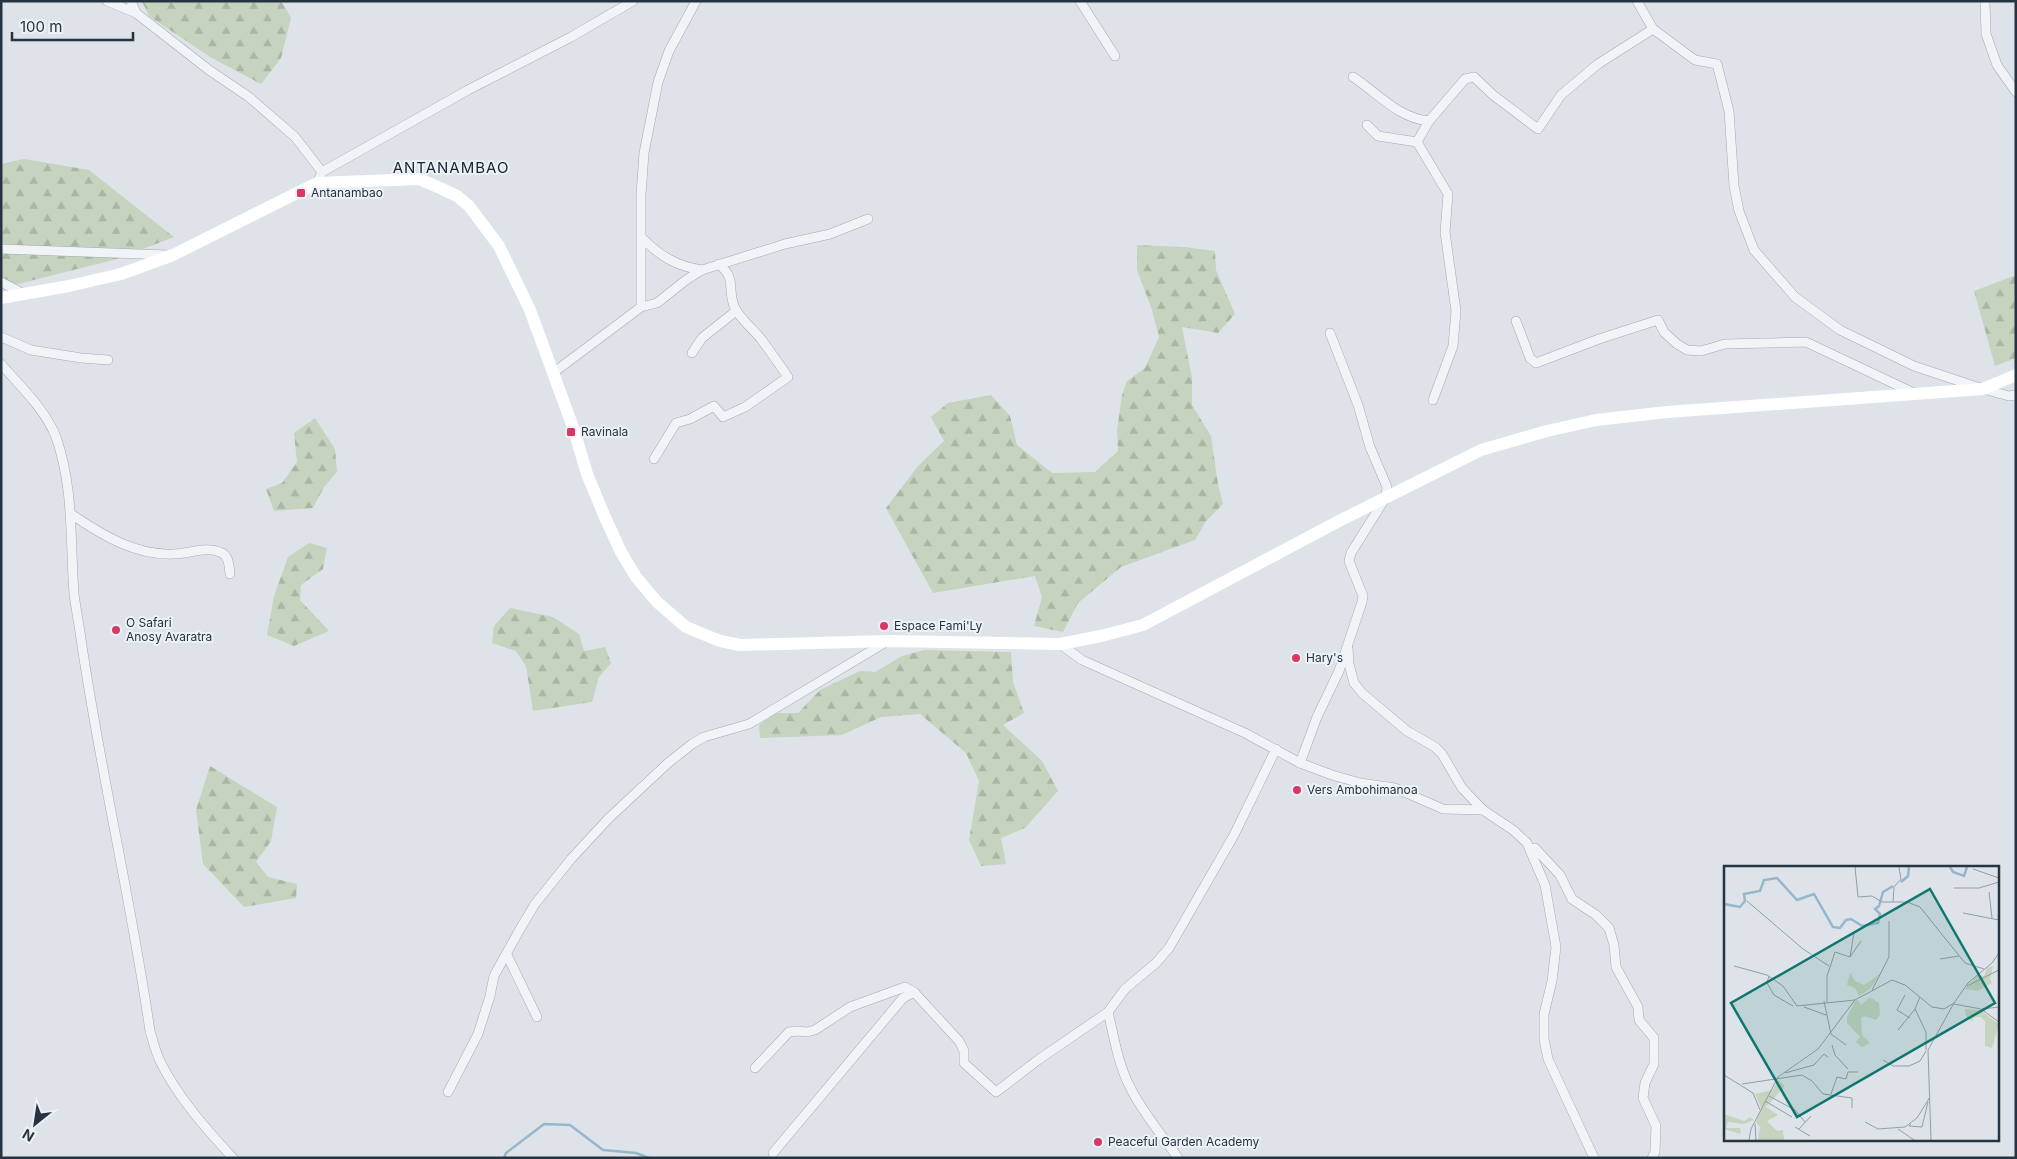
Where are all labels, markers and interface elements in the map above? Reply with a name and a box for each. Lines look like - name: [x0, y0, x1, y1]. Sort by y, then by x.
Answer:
- scale bar: [12, 10, 134, 42]
- text: 100 m: [20, 17, 62, 36]
- district label: ANTANAMBAO: [393, 158, 509, 177]
- place label: Antanambao: [311, 185, 383, 200]
- marker: Antanambao: [295, 187, 307, 199]
- place label: Ravinala: [581, 424, 628, 439]
- marker: Ravinala: [565, 426, 577, 438]
- place label: O Safari Anosy Avaratra: [126, 615, 212, 644]
- place label: Espace Fami'Ly: [894, 618, 982, 633]
- marker: Espace Fami'Ly: [878, 620, 890, 632]
- marker: O Safari Anosy Avaratra: [110, 624, 122, 636]
- place label: Hary's: [1306, 650, 1343, 665]
- marker: Hary's: [1290, 652, 1302, 664]
- place label: Vers Ambohimanoa: [1307, 782, 1418, 797]
- marker: Vers Ambohimanoa: [1291, 784, 1303, 796]
- inset map: [1724, 866, 2000, 1142]
- north arrow: [10, 1099, 60, 1149]
- text: N: [19, 1126, 37, 1146]
- place label: Peaceful Garden Academy: [1108, 1134, 1260, 1149]
- marker: Peaceful Garden Academy: [1092, 1136, 1104, 1148]

